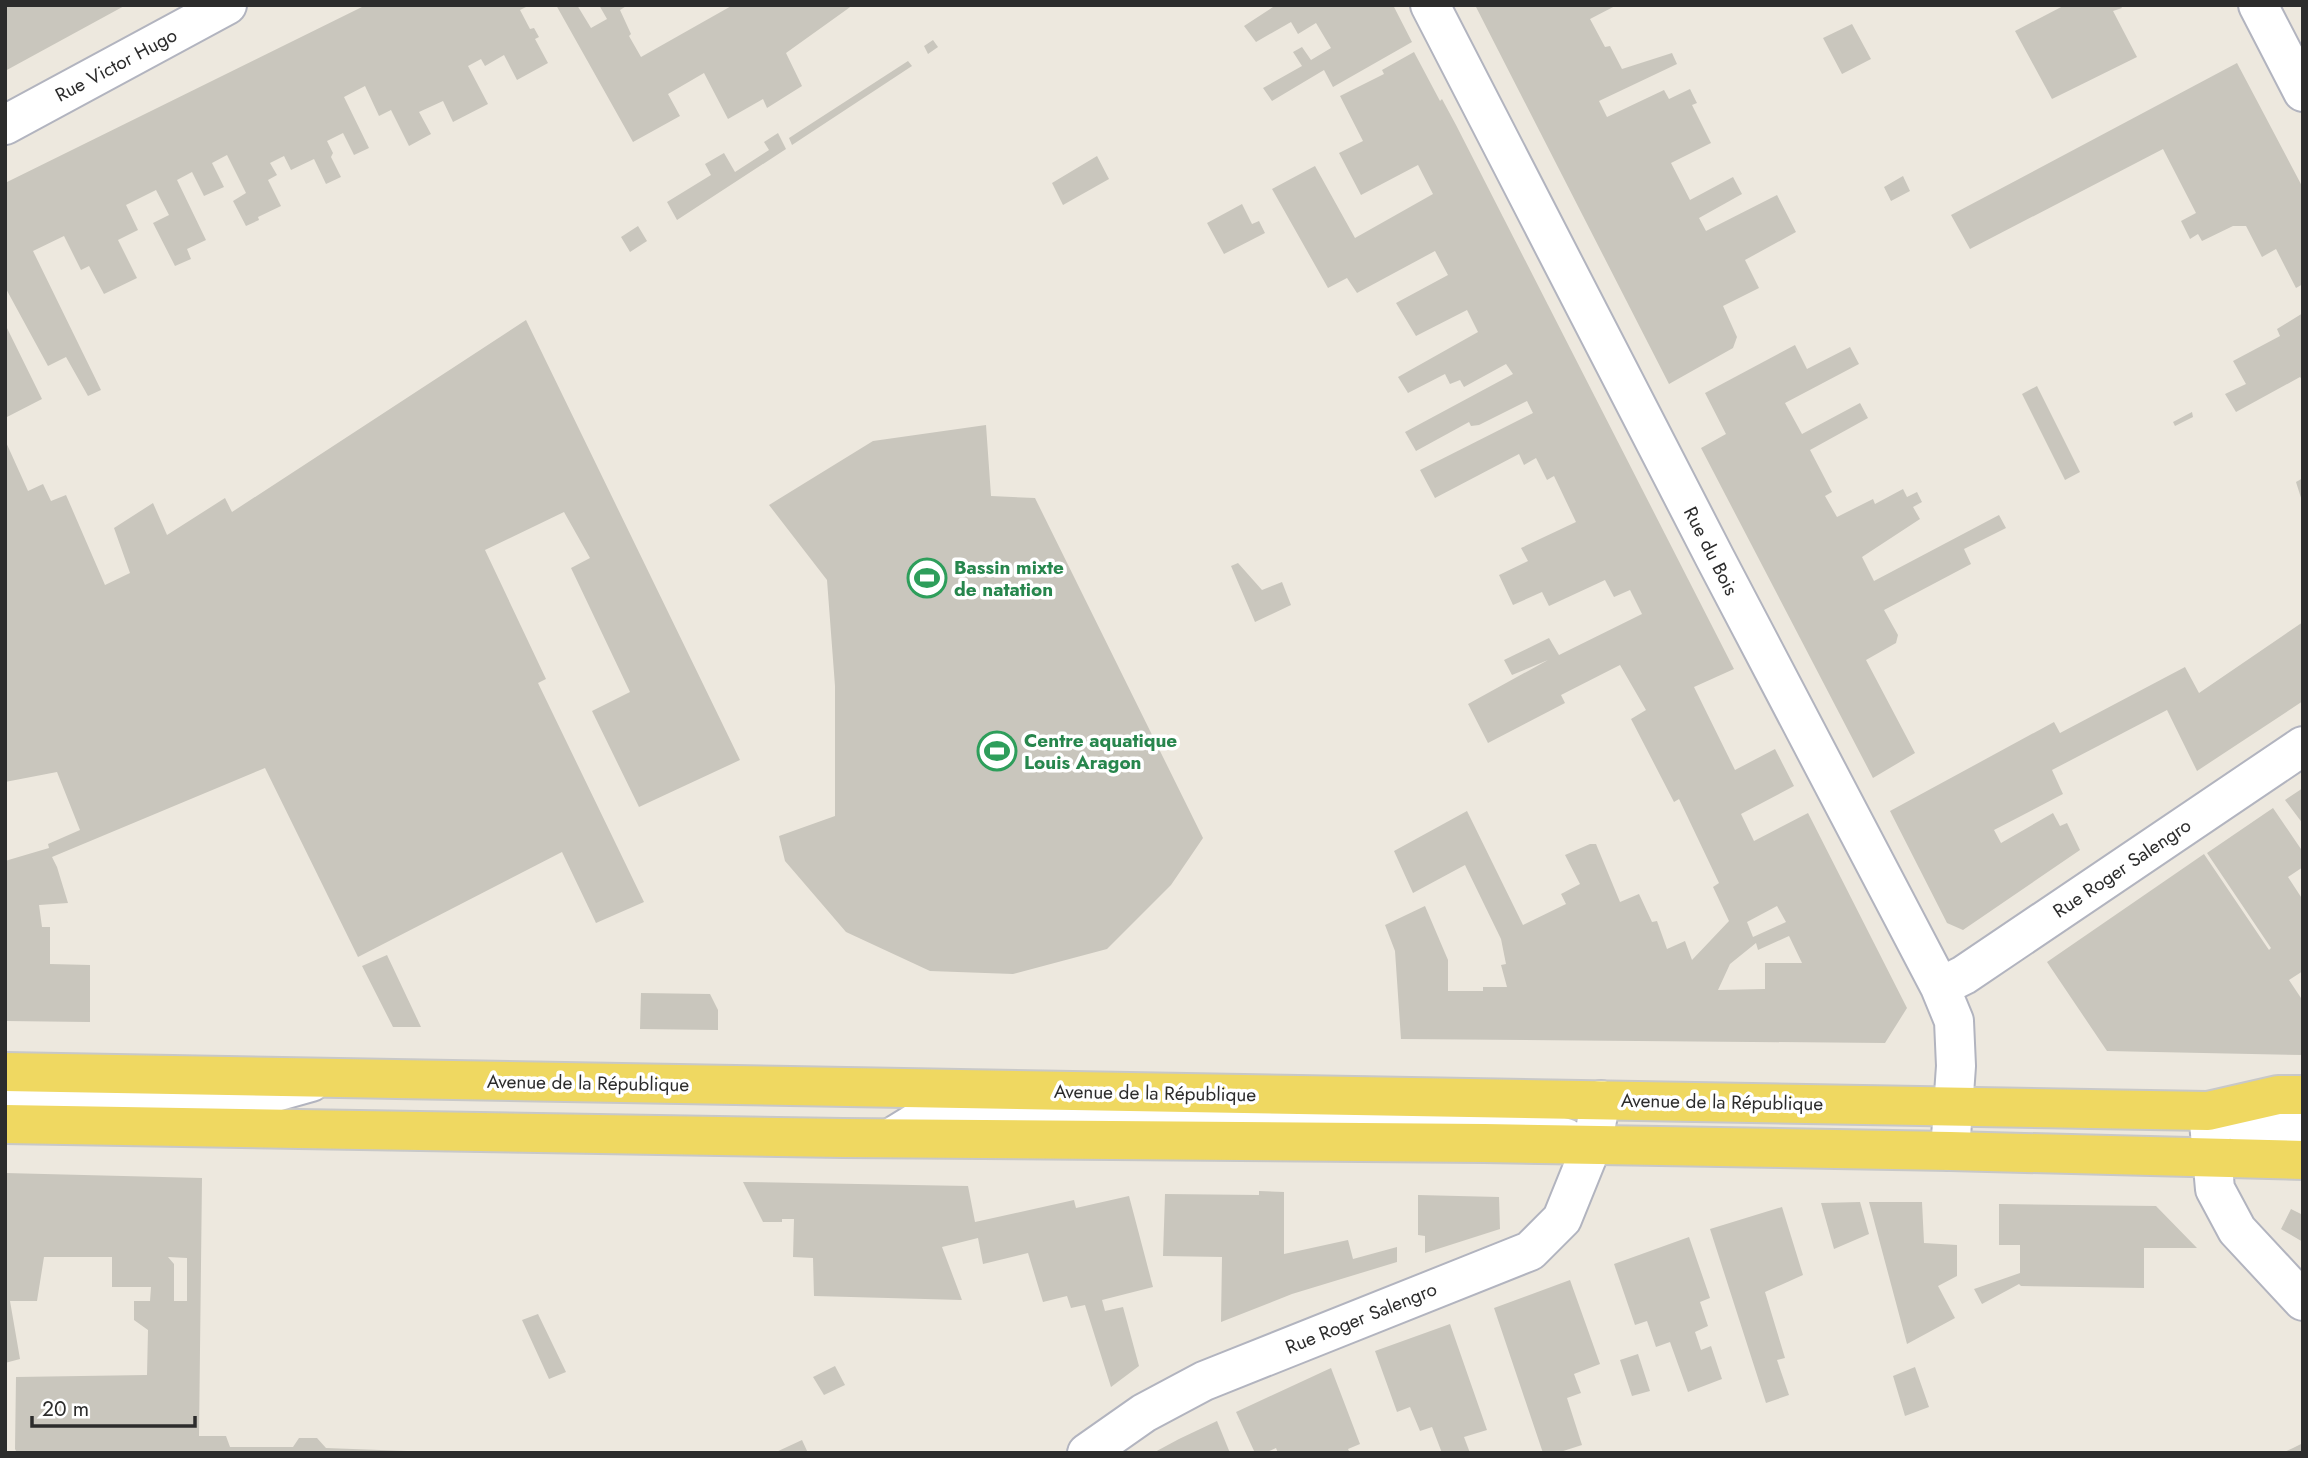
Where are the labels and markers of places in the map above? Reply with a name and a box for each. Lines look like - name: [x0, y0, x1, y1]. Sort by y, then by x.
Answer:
- place label: Bassin mixte de natation: [954, 554, 1064, 603]
- sports icon: Bassin mixte de natation: [906, 557, 948, 599]
- place label: Centre aquatique Louis Aragon: [1024, 727, 1177, 776]
- sports icon: Centre aquatique Louis Aragon: [976, 730, 1018, 772]

